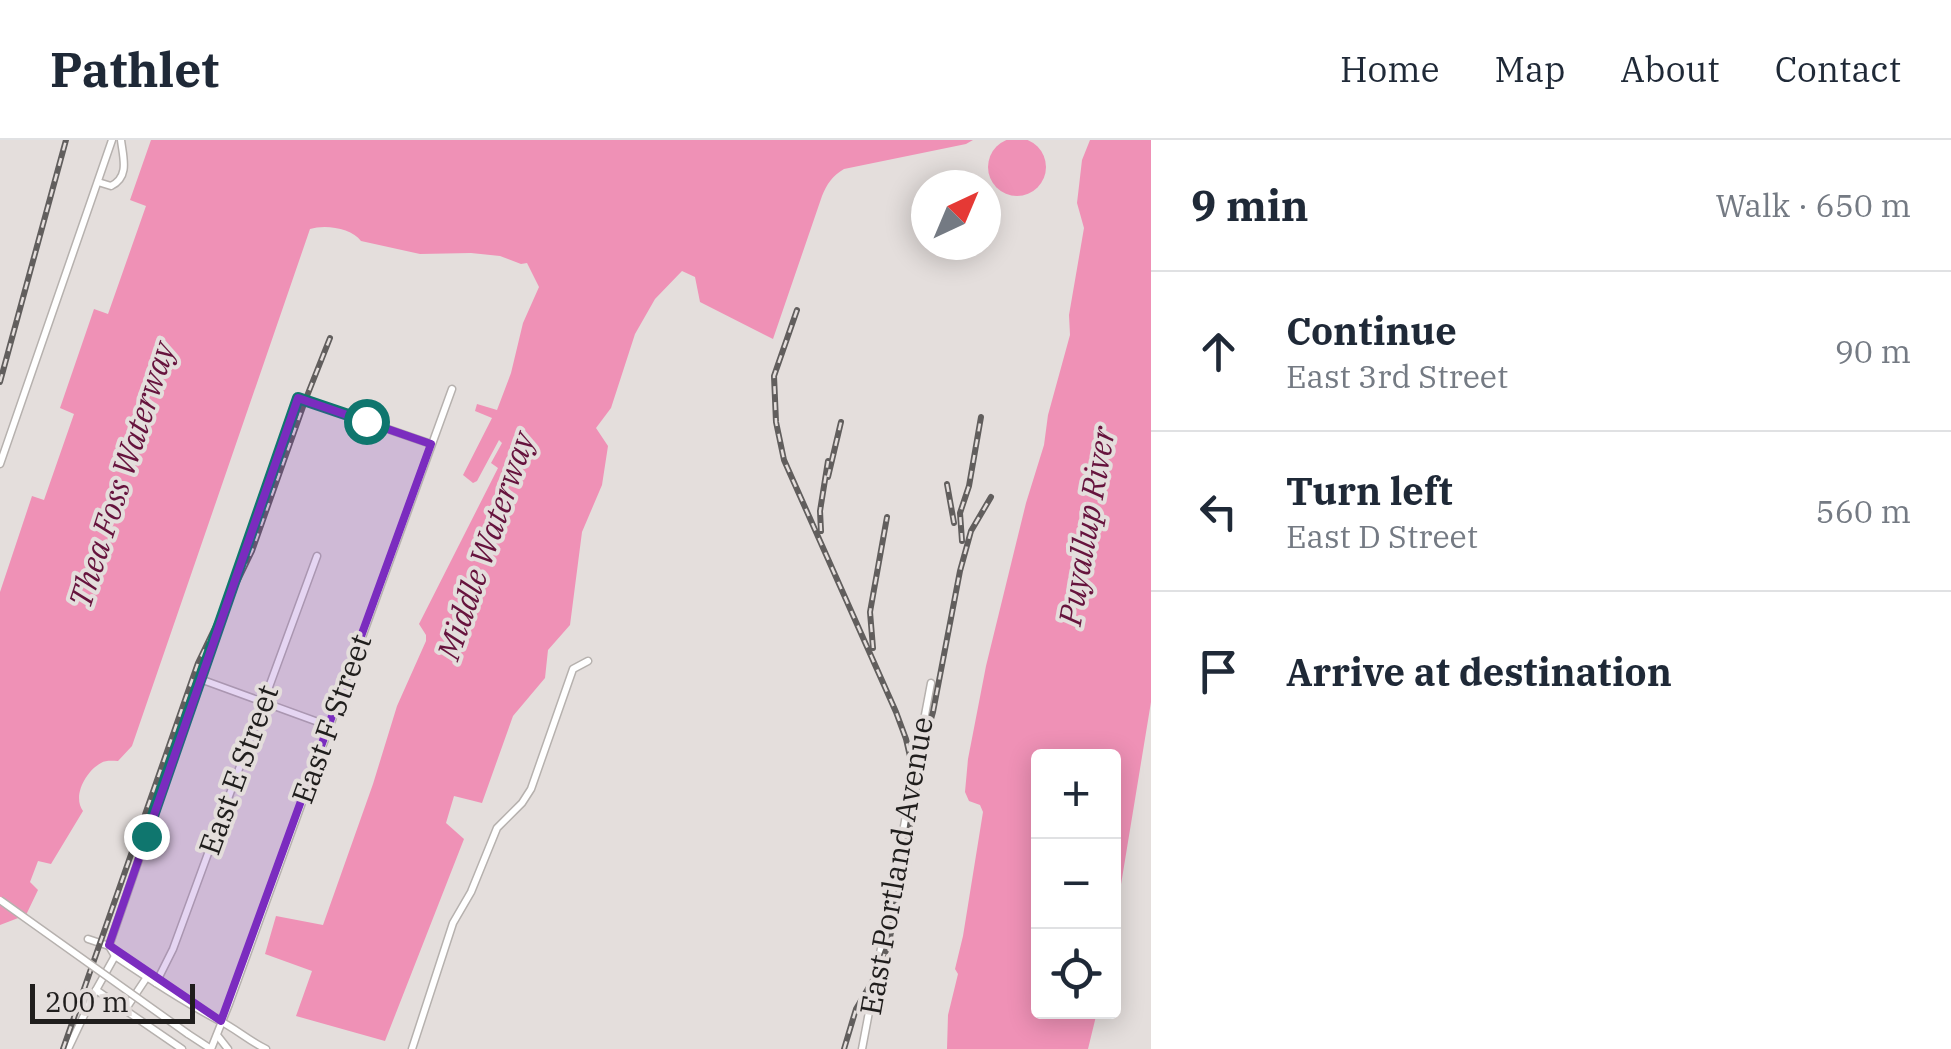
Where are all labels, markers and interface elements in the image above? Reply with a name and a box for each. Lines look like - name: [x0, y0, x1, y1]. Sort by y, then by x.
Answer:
- text: Pathlet: [50, 38, 219, 100]
- text: Home: [1340, 46, 1439, 92]
- text: Map: [1494, 46, 1566, 92]
- text: About: [1621, 46, 1720, 92]
- text: Contact: [1775, 46, 1901, 92]
- north arrow: [911, 170, 1001, 260]
- text: 9 min: [1191, 178, 1309, 233]
- text: Walk · 650 m: [1715, 184, 1911, 226]
- text: Continue: [1286, 306, 1457, 355]
- icon: ahead: [1191, 324, 1246, 379]
- text: 90 m: [1835, 330, 1911, 372]
- water label: Thea Foss Waterway: [58, 334, 185, 613]
- text: East 3rd Street: [1286, 355, 1508, 397]
- route start: [344, 399, 390, 445]
- water label: Puyallup River: [1048, 422, 1124, 629]
- water label: Middle Waterway: [426, 424, 544, 666]
- text: Turn left: [1286, 466, 1453, 515]
- icon: left: [1191, 484, 1246, 539]
- text: 560 m: [1815, 490, 1911, 532]
- text: East D Street: [1286, 515, 1478, 557]
- street label: East F Street: [282, 628, 379, 809]
- icon: arrive: [1191, 644, 1246, 699]
- text: Arrive at destination: [1286, 647, 1672, 696]
- street label: East E Street: [189, 679, 286, 860]
- street label: East Portland Avenue: [850, 714, 941, 1018]
- map controls: [1031, 749, 1121, 1019]
- button: +: [1031, 749, 1121, 839]
- route end: [124, 814, 170, 860]
- button: −: [1031, 839, 1121, 929]
- button: locate: [1031, 929, 1121, 1019]
- scale bar: [30, 979, 195, 1024]
- text: 200 m: [45, 983, 129, 1020]

